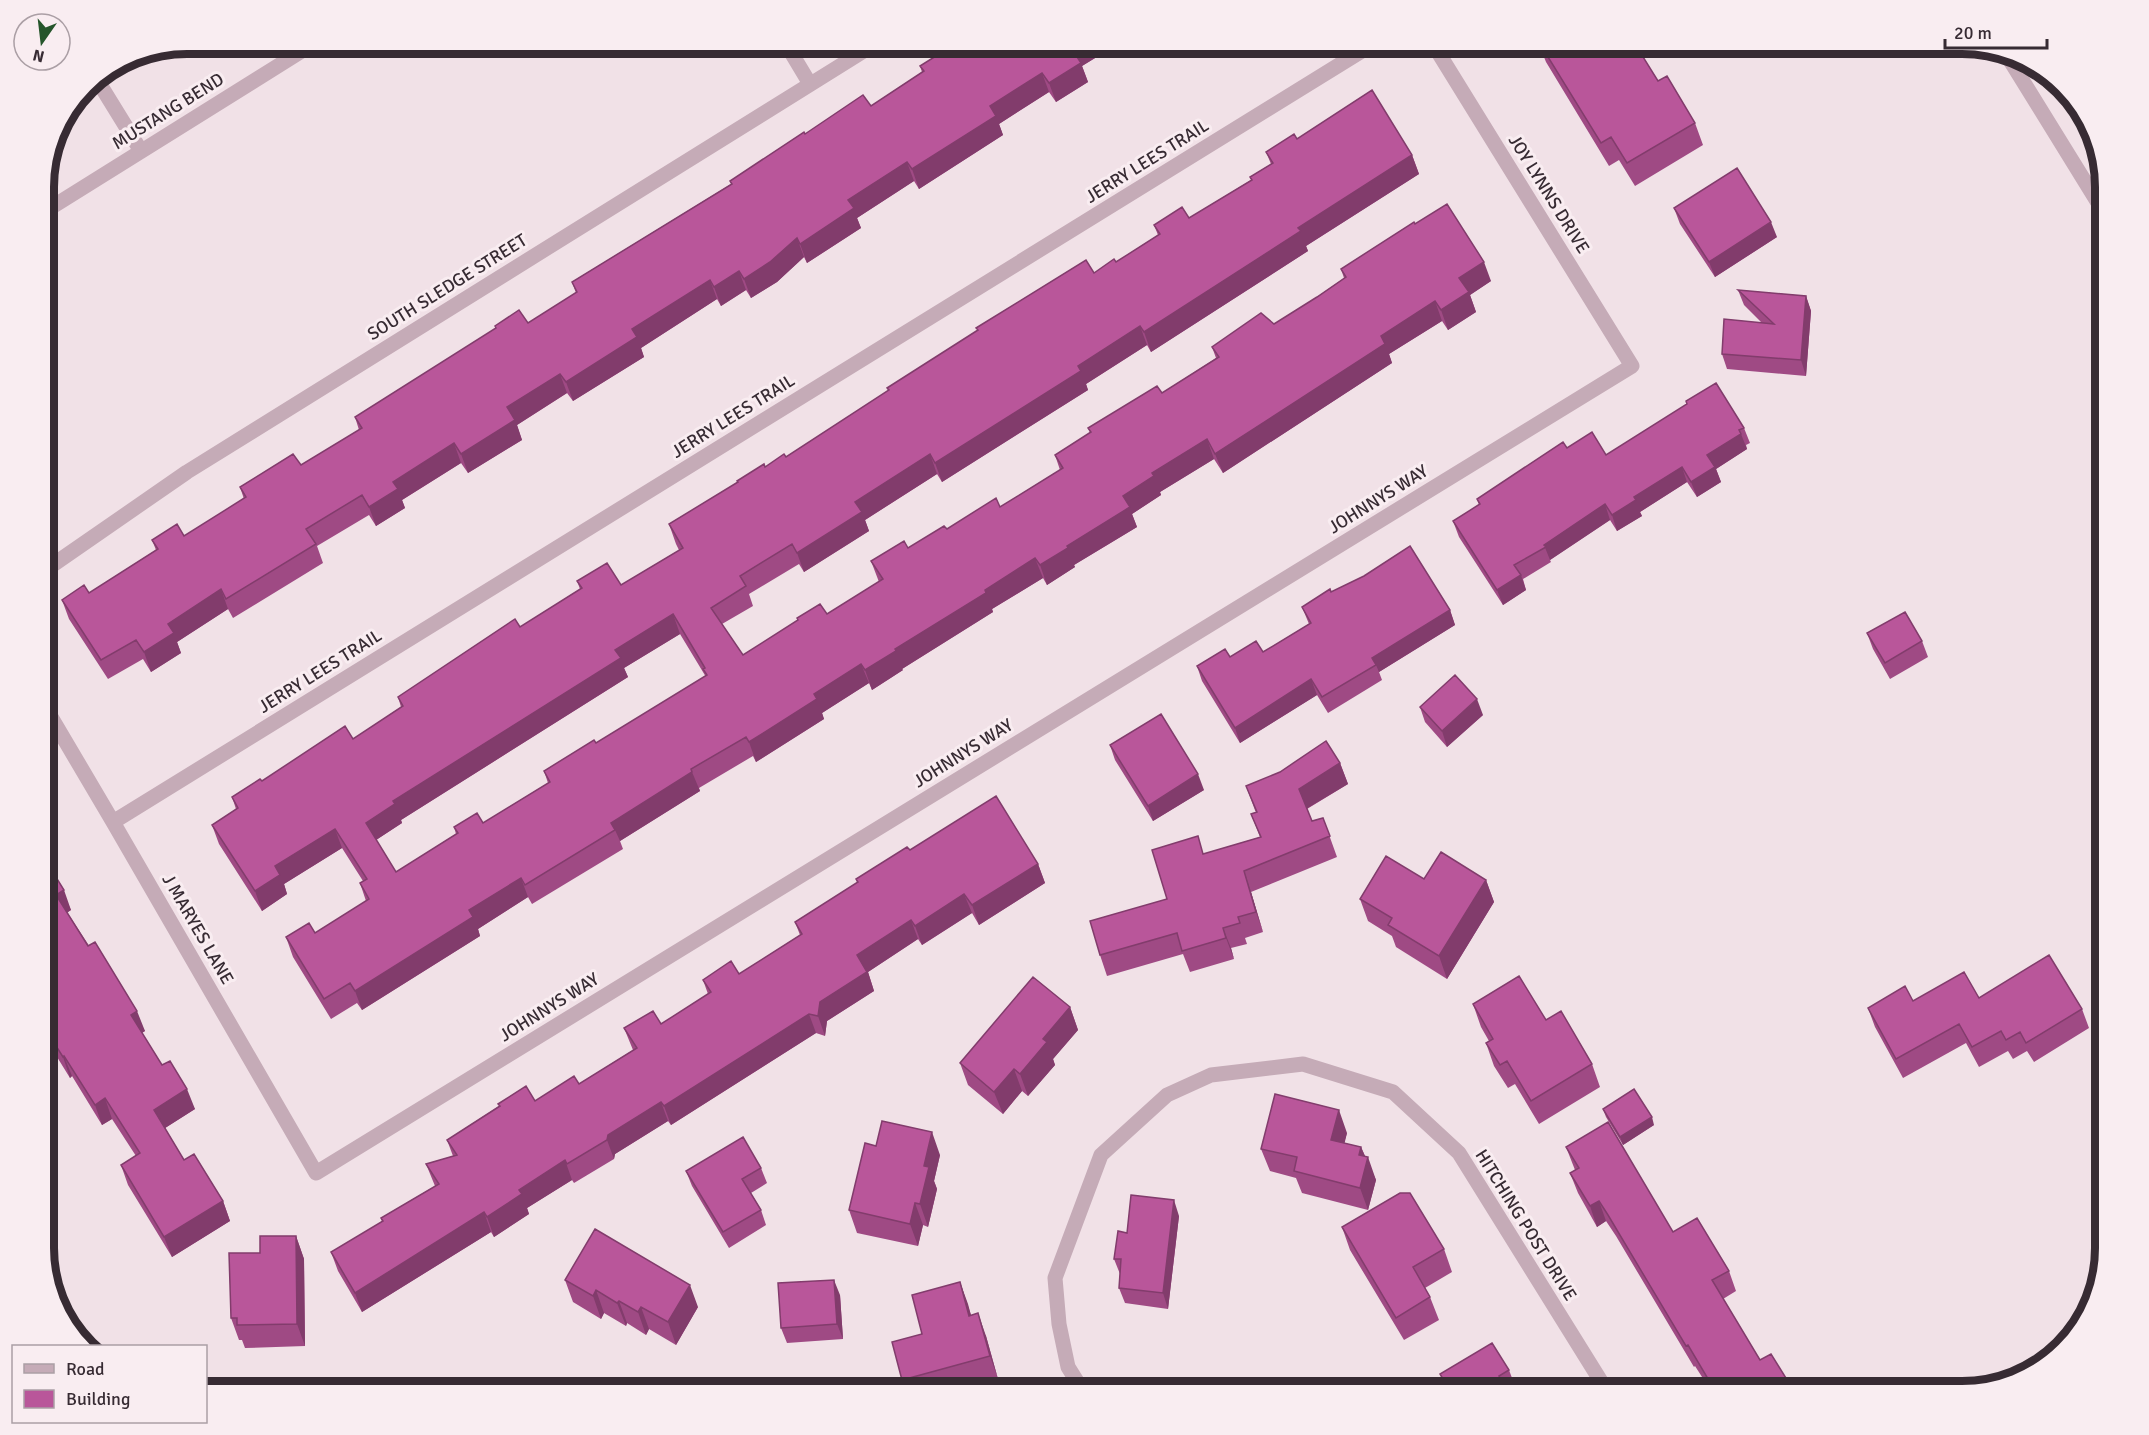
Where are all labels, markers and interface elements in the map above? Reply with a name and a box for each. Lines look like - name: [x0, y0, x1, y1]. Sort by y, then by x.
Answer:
- north arrow: [12, 12, 72, 72]
- scale bar: [1945, 12, 2047, 50]
- text: 20 m: [1954, 22, 1992, 44]
- text: N: [31, 45, 46, 67]
- street label: MUSTANG BEND: [108, 68, 228, 154]
- street label: JERRY LEES TRAIL: [1081, 114, 1213, 208]
- street label: JOY LYNNS DRIVE: [1504, 131, 1594, 257]
- street label: SOUTH SLEDGE STREET: [363, 229, 531, 345]
- street label: JERRY LEES TRAIL: [667, 369, 799, 463]
- street label: JOHNNYS WAY: [1324, 460, 1432, 538]
- street label: JERRY LEES TRAIL: [254, 624, 386, 718]
- street label: JOHNNYS WAY: [909, 714, 1017, 792]
- street label: J MARYES LANE: [158, 870, 238, 988]
- street label: JOHNNYS WAY: [495, 968, 603, 1046]
- street label: HITCHING POST DRIVE: [1470, 1145, 1582, 1305]
- legend: [12, 1345, 207, 1423]
- text: Road: [66, 1358, 105, 1380]
- text: Building: [66, 1388, 130, 1410]

